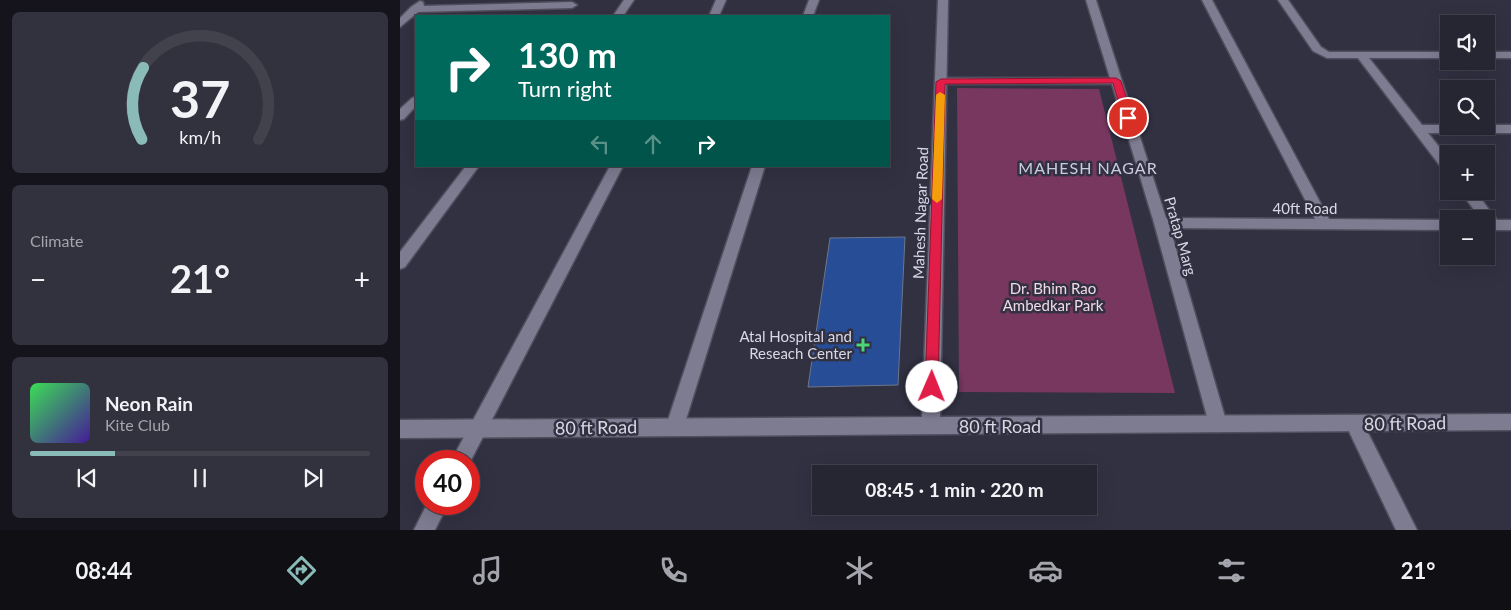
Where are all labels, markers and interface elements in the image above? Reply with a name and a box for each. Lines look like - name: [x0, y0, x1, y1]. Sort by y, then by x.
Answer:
- map controls: [1440, 15, 1495, 265]
- button: sound: [1440, 15, 1495, 70]
- text: 130 m: [518, 33, 617, 75]
- icon: right: [435, 35, 500, 100]
- text: 37: [170, 67, 230, 129]
- text: Turn right: [518, 75, 612, 102]
- button: search: [1440, 80, 1495, 135]
- pin: [1107, 97, 1149, 139]
- icon: arrive: [1114, 104, 1142, 132]
- text: km/h: [179, 126, 221, 148]
- icon: left: [586, 130, 614, 158]
- icon: ahead: [639, 130, 667, 158]
- icon: right: [692, 130, 720, 158]
- button: +: [1440, 145, 1495, 200]
- street label: Mahesh Nagar Road: [909, 147, 931, 279]
- district label: MAHESH NAGAR: [1018, 158, 1158, 177]
- street label: Pratap Marg: [1161, 195, 1201, 278]
- street label: 40ft Road: [1273, 199, 1337, 217]
- button: −: [1440, 210, 1495, 265]
- text: Climate: [30, 231, 83, 250]
- text: 21°: [170, 255, 230, 301]
- text: −: [30, 262, 46, 296]
- text: +: [354, 262, 370, 296]
- park label: Dr. Bhim Rao Ambedkar Park: [1003, 279, 1104, 314]
- place label: Atal Hospital and Reseach Center: [739, 327, 853, 362]
- marker: Atal Hospital and Reseach Center: [856, 338, 870, 352]
- position arrow: [905, 360, 957, 412]
- text: Neon Rain: [105, 392, 193, 415]
- street label: 80 ft Road: [1364, 411, 1446, 435]
- text: Kite Club: [105, 415, 170, 434]
- street label: 80 ft Road: [555, 415, 637, 439]
- street label: 80 ft Road: [959, 415, 1041, 437]
- speed limit sign: 40: [415, 450, 480, 515]
- icon: previous: [73, 464, 101, 492]
- icon: pause: [186, 464, 214, 492]
- icon: next: [299, 464, 327, 492]
- text: 08:45 · 1 min · 220 m: [865, 478, 1044, 501]
- icon: directions: [284, 553, 319, 588]
- icon: music: [470, 553, 505, 588]
- icon: phone: [656, 553, 691, 588]
- icon: climate: [842, 553, 877, 588]
- icon: car: [1028, 553, 1063, 588]
- icon: filters: [1214, 553, 1249, 588]
- text: 08:44: [76, 557, 132, 584]
- text: 21°: [1401, 557, 1435, 584]

